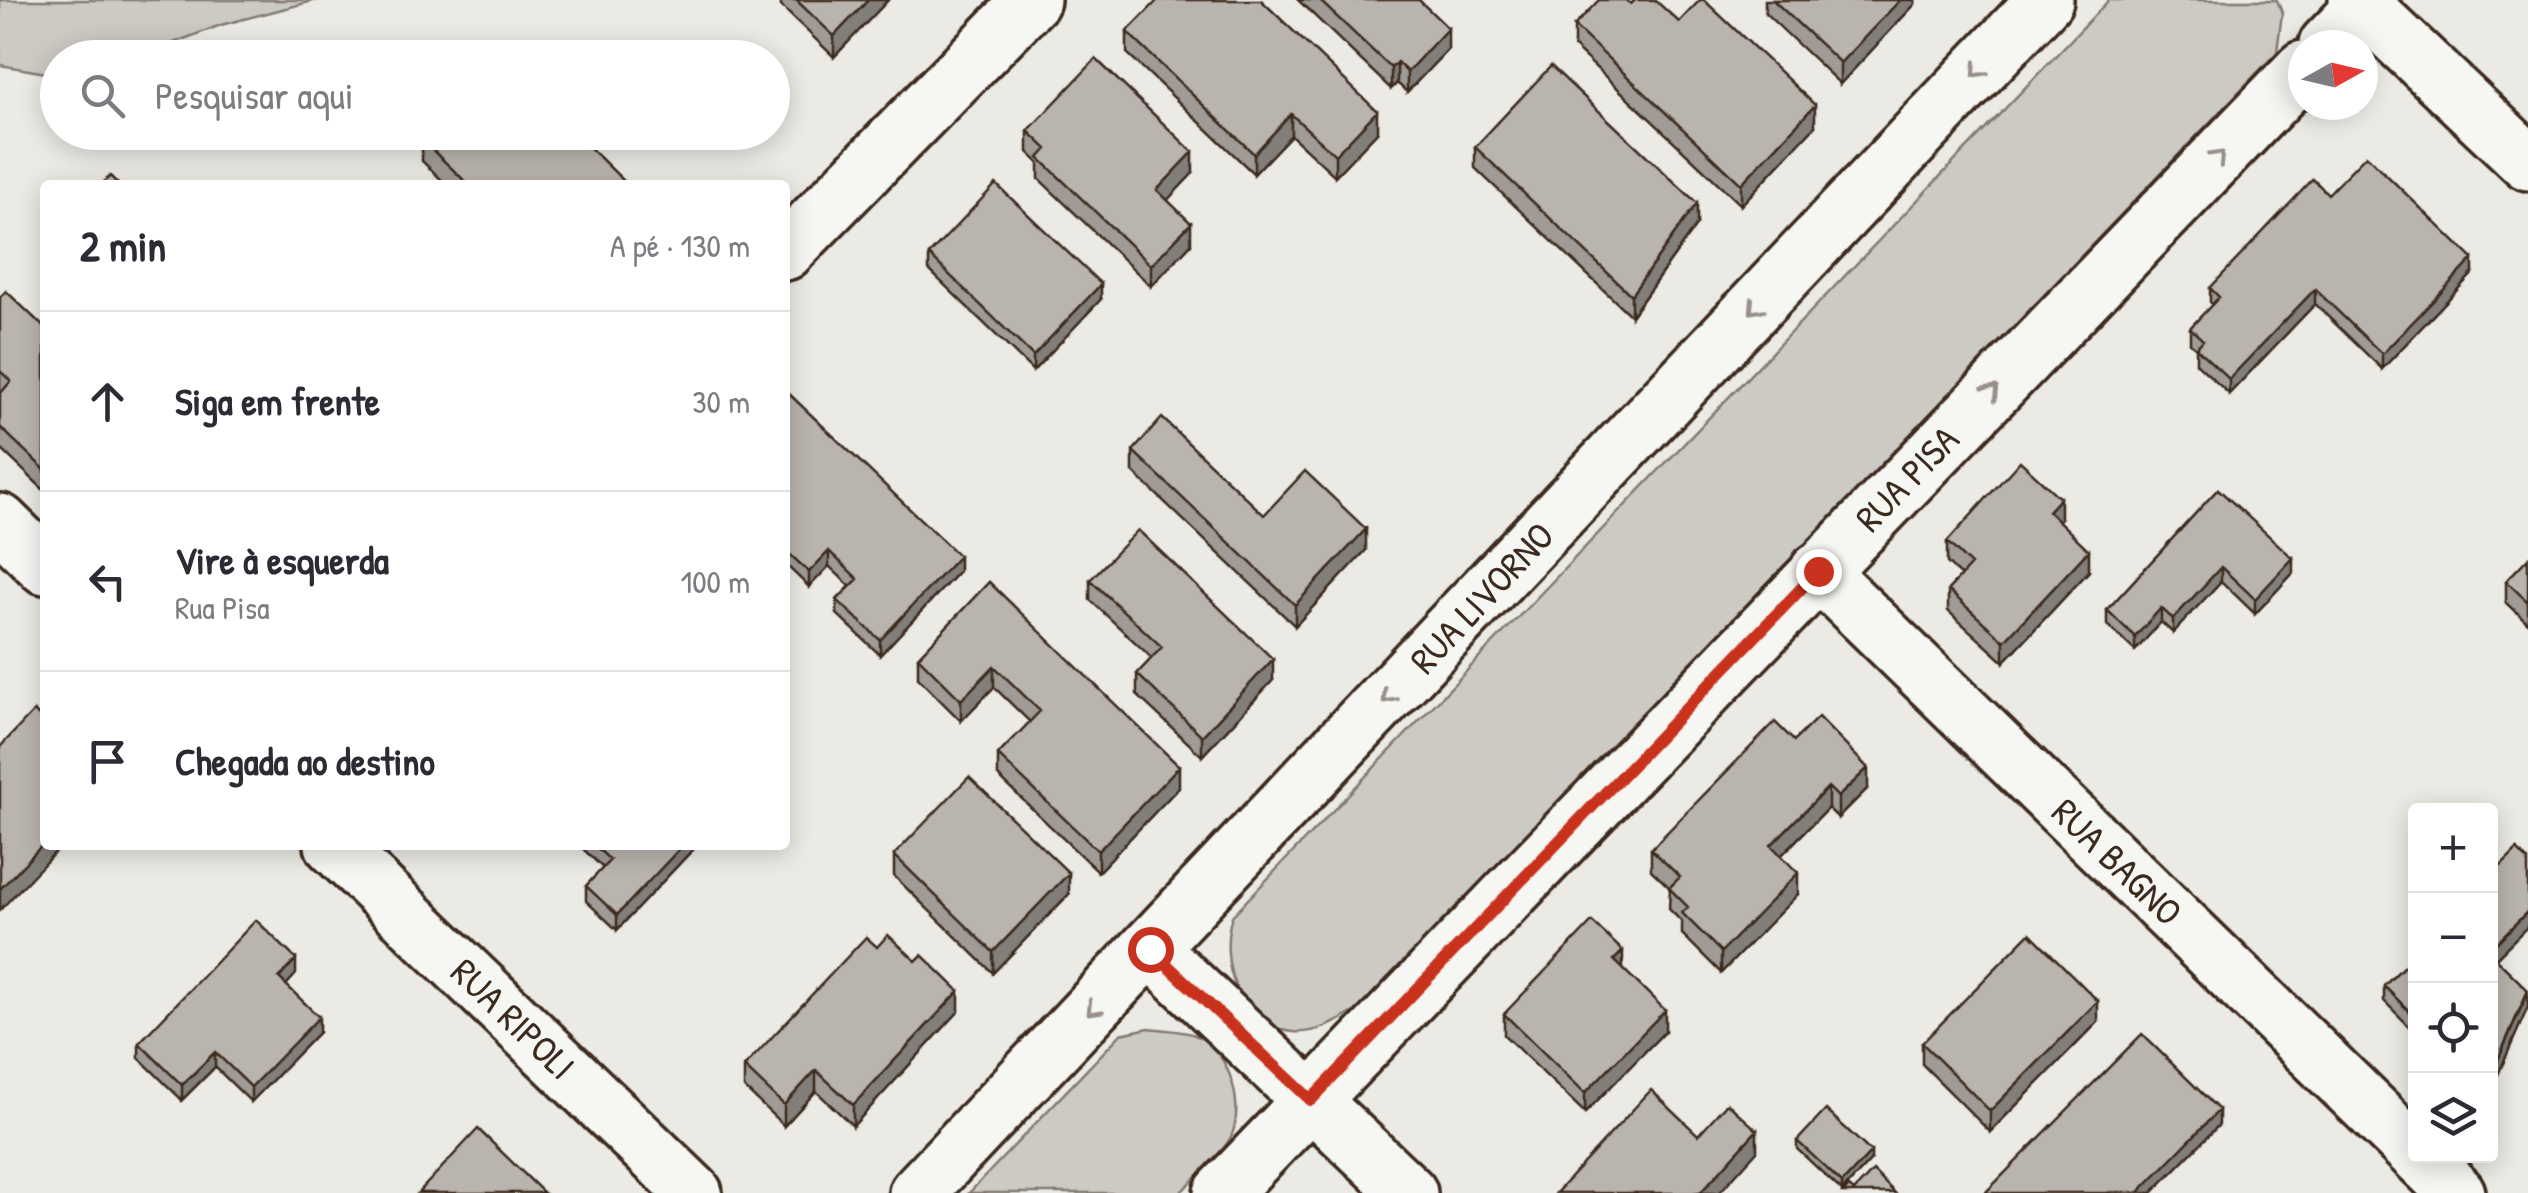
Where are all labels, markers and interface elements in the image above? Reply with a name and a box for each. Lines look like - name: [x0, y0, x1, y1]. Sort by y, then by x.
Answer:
- north arrow: [2288, 30, 2378, 120]
- search box: [40, 40, 790, 150]
- one-way arrow: [1972, 59, 1990, 78]
- icon: search: [75, 68, 130, 123]
- text: Pesquisar aqui: [155, 69, 353, 121]
- one-way arrow: [2206, 150, 2224, 168]
- text: 2 min: [80, 217, 166, 274]
- text: A pé · 130 m: [610, 224, 750, 267]
- one-way arrow: [1749, 296, 1767, 314]
- icon: ahead: [80, 374, 135, 429]
- text: Siga em frente: [175, 375, 380, 427]
- text: 30 m: [692, 380, 750, 423]
- one-way arrow: [1981, 384, 1999, 402]
- street label: RUA PISA: [1843, 414, 1970, 543]
- street label: RUA LIVORNO: [1398, 510, 1565, 684]
- text: Vire à esquerda: [175, 534, 389, 586]
- route end: [1796, 549, 1842, 595]
- icon: left: [80, 554, 135, 609]
- text: 100 m: [681, 560, 750, 603]
- text: Rua Pisa: [175, 586, 270, 629]
- one-way arrow: [1382, 685, 1400, 704]
- icon: arrive: [80, 734, 135, 789]
- text: Chegada ao destino: [175, 735, 435, 787]
- street label: RUA BAGNO: [2041, 786, 2194, 937]
- map controls: [2408, 803, 2498, 1163]
- button: +: [2408, 803, 2498, 893]
- button: −: [2408, 893, 2498, 983]
- route start: [1128, 927, 1174, 973]
- street label: RUA RIPOLI: [440, 946, 587, 1091]
- button: locate: [2408, 983, 2498, 1073]
- one-way arrow: [1087, 997, 1105, 1016]
- button: layers: [2408, 1073, 2498, 1163]

